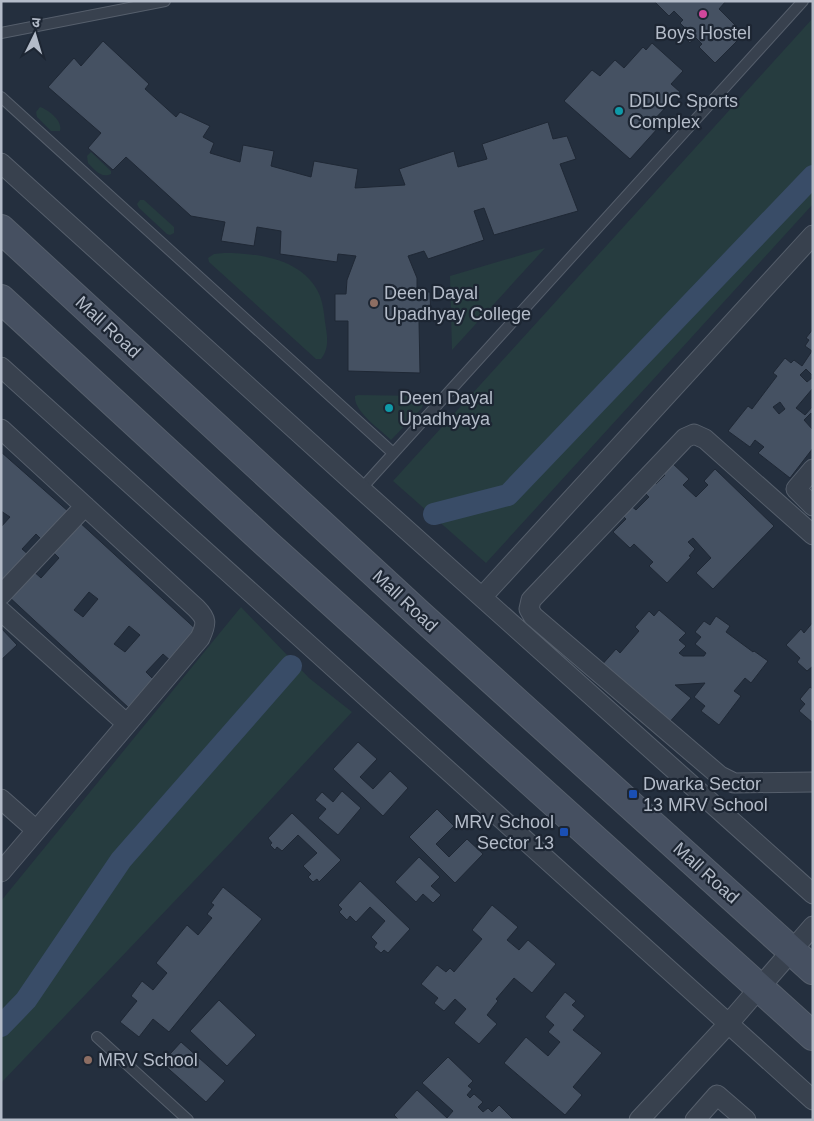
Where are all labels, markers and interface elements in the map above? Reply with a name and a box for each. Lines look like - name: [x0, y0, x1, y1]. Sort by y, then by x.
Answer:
- marker: Boys Hostel: [697, 8, 709, 20]
- north arrow: [10, 10, 60, 60]
- text: उ: [31, 14, 42, 30]
- place label: Boys Hostel: [655, 23, 751, 43]
- place label: DDUC Sports Complex: [629, 91, 738, 132]
- marker: DDUC Sports Complex: [613, 105, 625, 117]
- place label: Deen Dayal Upadhyay College: [384, 283, 531, 324]
- street label: Mall Road: [72, 292, 144, 362]
- marker: Deen Dayal Upadhyay College: [368, 297, 380, 309]
- place label: Deen Dayal Upadhyaya: [399, 388, 493, 429]
- marker: Deen Dayal Upadhyaya: [383, 402, 395, 414]
- street label: Mall Road: [369, 566, 441, 636]
- place label: Dwarka Sector 13 MRV School: [643, 774, 768, 815]
- marker: Dwarka Sector 13 MRV School: [627, 788, 639, 800]
- place label: MRV School Sector 13: [454, 812, 554, 853]
- marker: MRV School Sector 13: [558, 826, 570, 838]
- street label: Mall Road: [669, 838, 743, 908]
- place label: MRV School: [98, 1050, 198, 1070]
- marker: MRV School: [82, 1054, 94, 1066]

